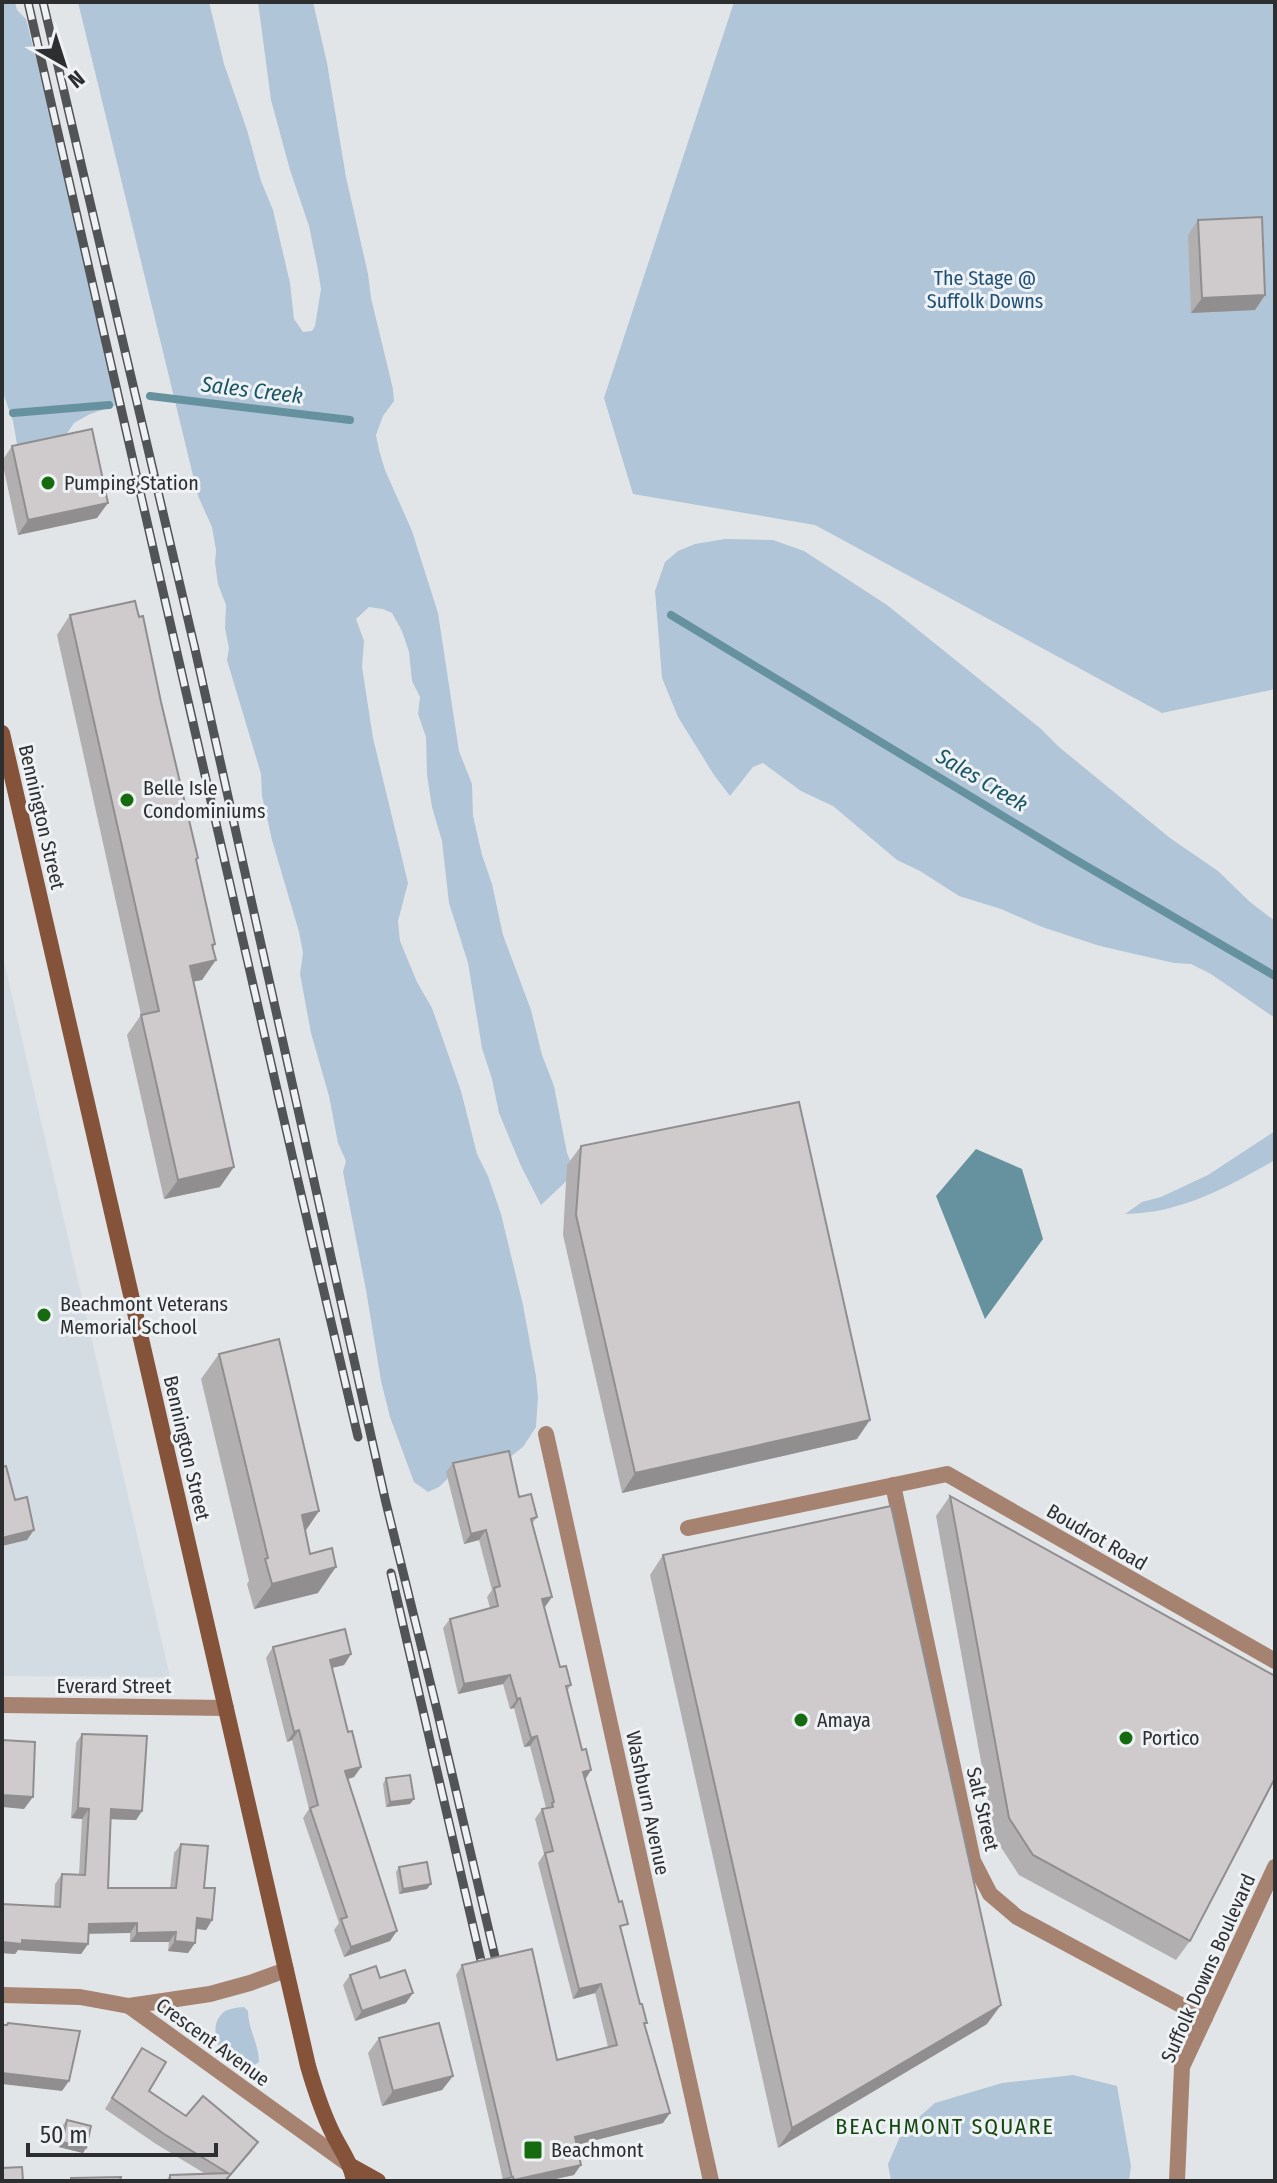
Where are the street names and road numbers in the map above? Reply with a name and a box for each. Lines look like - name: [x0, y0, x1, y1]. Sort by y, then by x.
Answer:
- street label: Bennington Street: [14, 742, 70, 892]
- street label: Bennington Street: [159, 1373, 215, 1523]
- street label: Boudrot Road: [1042, 1499, 1152, 1575]
- street label: Everard Street: [57, 1674, 172, 1698]
- street label: Washburn Avenue: [621, 1729, 675, 1877]
- street label: Salt Street: [962, 1765, 1004, 1854]
- street label: Suffolk Downs Boulevard: [1156, 1870, 1260, 2066]
- street label: Crescent Avenue: [151, 1993, 275, 2091]

